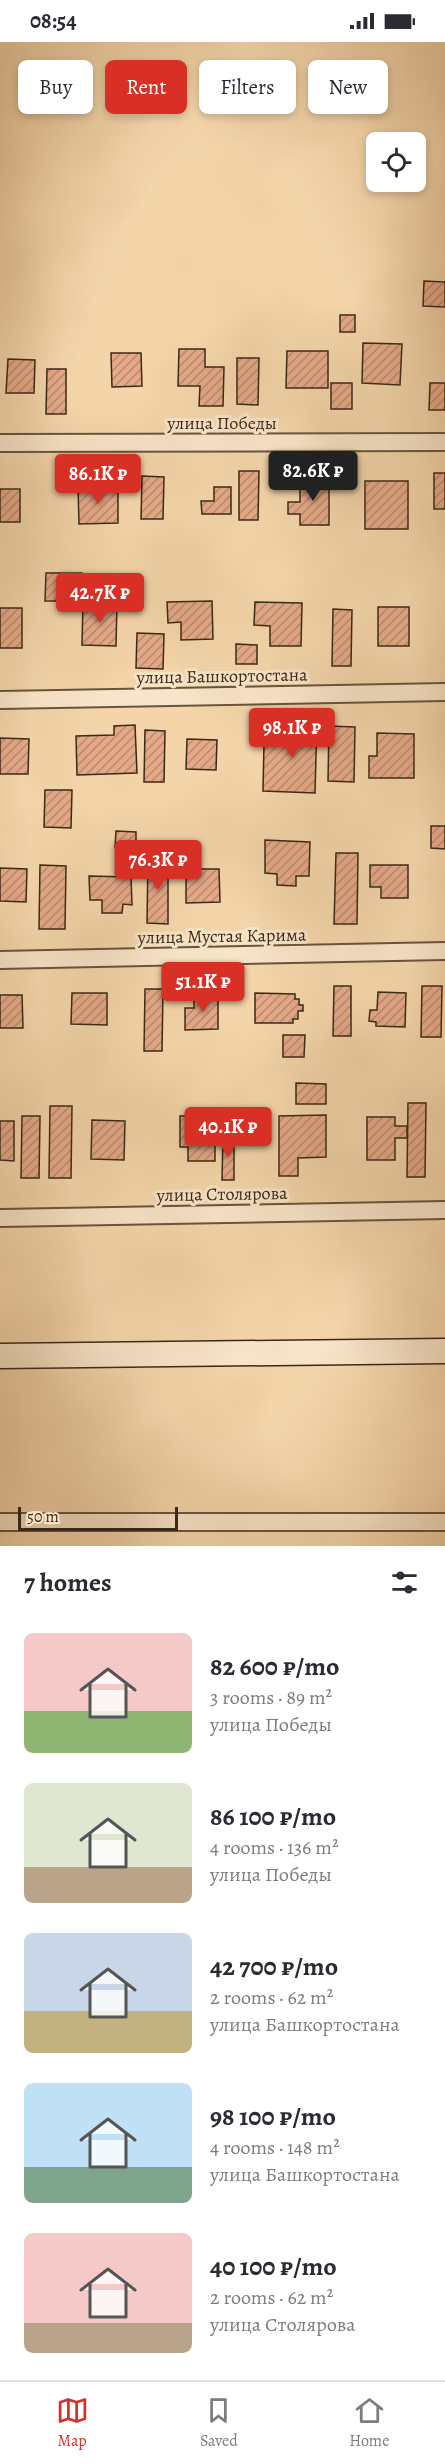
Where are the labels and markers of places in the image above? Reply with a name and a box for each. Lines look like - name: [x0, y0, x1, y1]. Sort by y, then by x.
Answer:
- pin: 82.6K ₽: [258, 451, 368, 502]
- pin: 86.1K ₽: [43, 454, 153, 505]
- pin: 42.7K ₽: [45, 573, 155, 624]
- pin: 98.1K ₽: [237, 708, 347, 759]
- pin: 76.3K ₽: [103, 840, 213, 891]
- pin: 51.1K ₽: [148, 962, 258, 1013]
- pin: 40.1K ₽: [173, 1107, 283, 1158]

